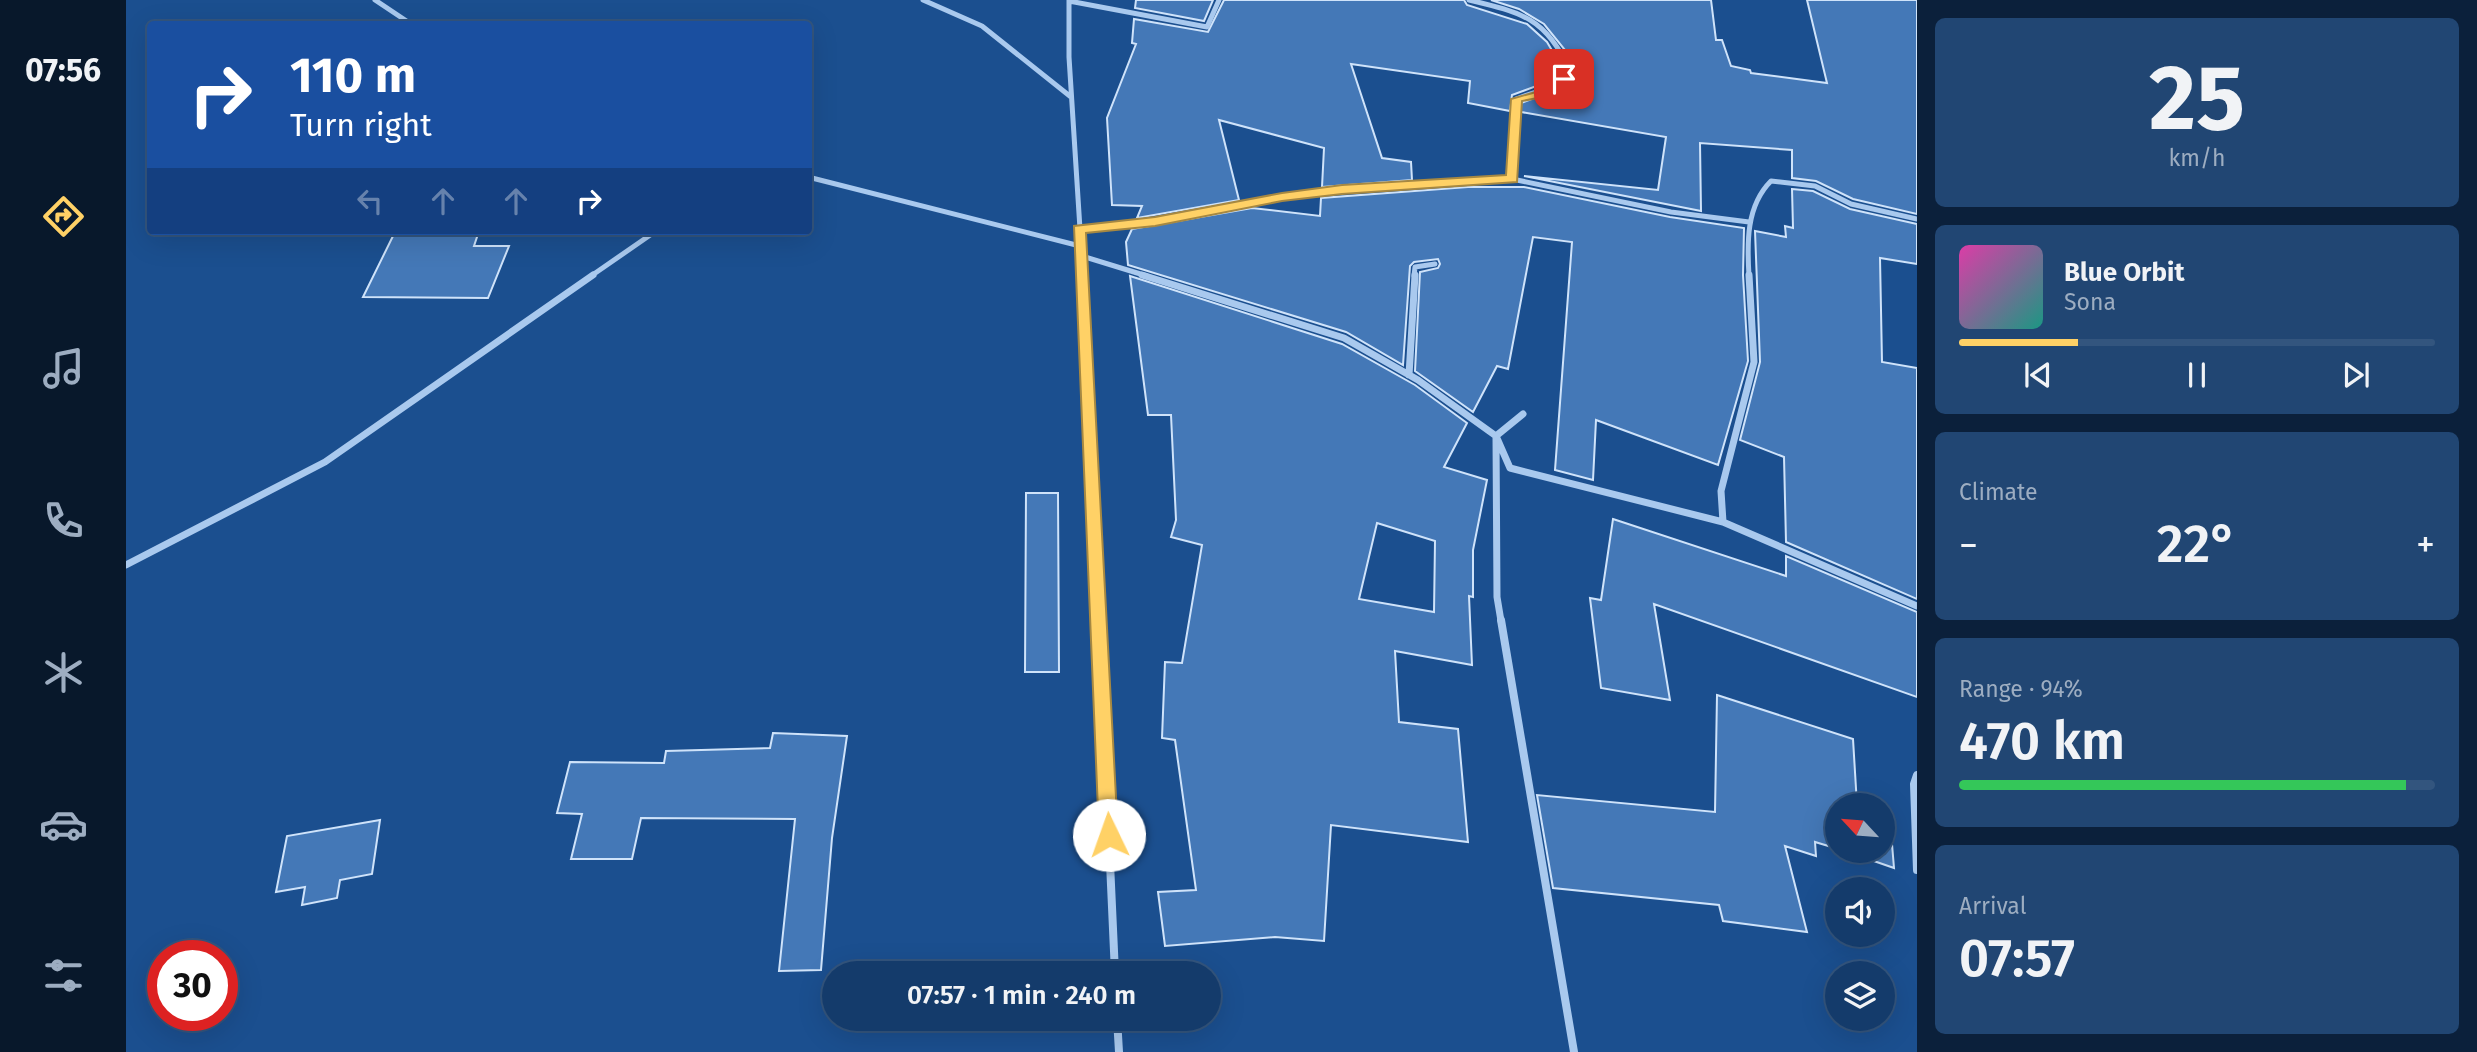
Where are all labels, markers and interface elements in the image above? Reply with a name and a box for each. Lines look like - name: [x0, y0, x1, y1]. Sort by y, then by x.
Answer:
- text: 25: [2149, 44, 2245, 153]
- text: 110 m: [290, 46, 416, 105]
- icon: right: [175, 49, 266, 140]
- pin: [1534, 49, 1594, 109]
- text: 07:56: [25, 51, 101, 89]
- icon: arrive: [1545, 60, 1583, 98]
- text: Turn right: [290, 106, 432, 144]
- text: km/h: [2169, 144, 2225, 172]
- icon: left: [351, 182, 389, 220]
- icon: ahead: [424, 182, 462, 220]
- icon: ahead: [497, 182, 535, 220]
- icon: right: [570, 182, 608, 220]
- icon: directions: [39, 192, 88, 241]
- text: Blue Orbit: [2064, 257, 2184, 288]
- text: Sona: [2064, 288, 2116, 316]
- icon: music: [39, 344, 88, 393]
- icon: previous: [2019, 356, 2057, 394]
- icon: pause: [2178, 356, 2216, 394]
- icon: next: [2337, 356, 2375, 394]
- text: Climate: [1959, 478, 2038, 506]
- icon: phone: [39, 496, 88, 545]
- text: 22°: [2157, 513, 2237, 576]
- text: −: [1959, 522, 1978, 568]
- text: +: [2416, 522, 2435, 568]
- icon: climate: [39, 648, 88, 697]
- text: Range · 94%: [1959, 675, 2083, 703]
- text: 470 km: [1959, 710, 2125, 773]
- north arrow: [1825, 793, 1895, 863]
- map controls: [1825, 793, 1895, 1031]
- position arrow: [1072, 798, 1146, 872]
- icon: car: [39, 800, 88, 849]
- button: sound: [1825, 877, 1895, 947]
- text: Arrival: [1959, 892, 2026, 920]
- text: 07:57: [1959, 927, 2075, 990]
- speed limit sign: 30: [147, 940, 238, 1031]
- icon: filters: [39, 951, 88, 1000]
- button: layers: [1825, 961, 1895, 1031]
- text: 07:57 · 1 min · 240 m: [907, 980, 1136, 1011]

